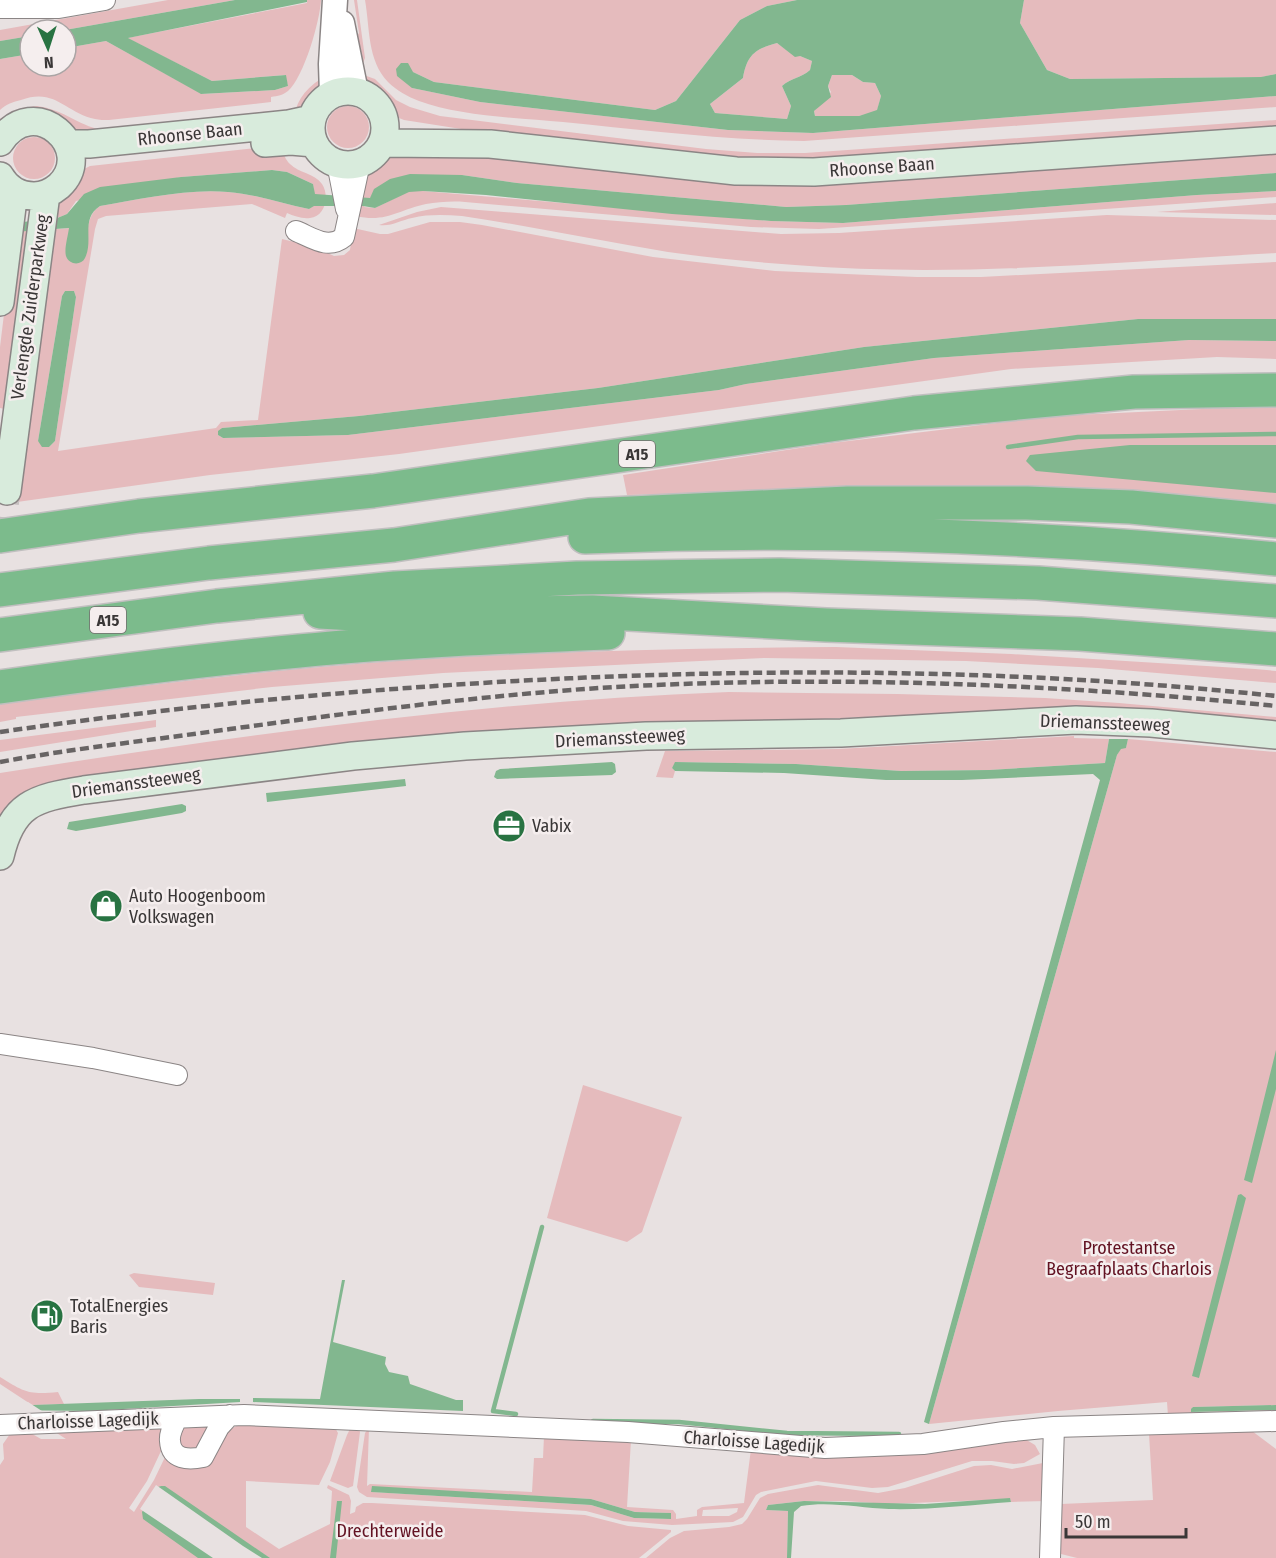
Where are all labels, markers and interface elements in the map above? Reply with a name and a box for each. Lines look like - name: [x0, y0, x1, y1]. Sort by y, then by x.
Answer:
- north arrow: [18, 18, 78, 78]
- text: N: [43, 53, 54, 72]
- street label: Rhoonse Baan: [136, 118, 244, 150]
- street label: Rhoonse Baan: [829, 152, 935, 182]
- street label: Verlengde Zuiderparkweg: [6, 212, 54, 401]
- road number: A15: [619, 441, 655, 467]
- road number: A15: [90, 607, 126, 633]
- street label: Driemanssteeweg: [1040, 710, 1171, 736]
- street label: Driemanssteeweg: [554, 724, 686, 752]
- street label: Driemanssteeweg: [70, 763, 202, 803]
- office icon: Vabix: [491, 808, 527, 844]
- place label: Vabix: [532, 815, 571, 837]
- place label: Auto Hoogenboom Volkswagen: [129, 885, 266, 928]
- shop icon: Auto Hoogenboom Volkswagen: [88, 888, 124, 924]
- park label: Protestantse Begraafplaats Charlois: [1046, 1237, 1212, 1280]
- place label: TotalEnergies Baris: [70, 1295, 169, 1338]
- fuel station icon: TotalEnergies Baris: [29, 1298, 65, 1334]
- street label: Charloisse Lagedijk: [17, 1408, 160, 1434]
- street label: Charloisse Lagedijk: [683, 1426, 826, 1458]
- scale bar: [1066, 1501, 1186, 1539]
- text: 50 m: [1075, 1511, 1111, 1533]
- park label: Drechterweide: [337, 1520, 444, 1542]

